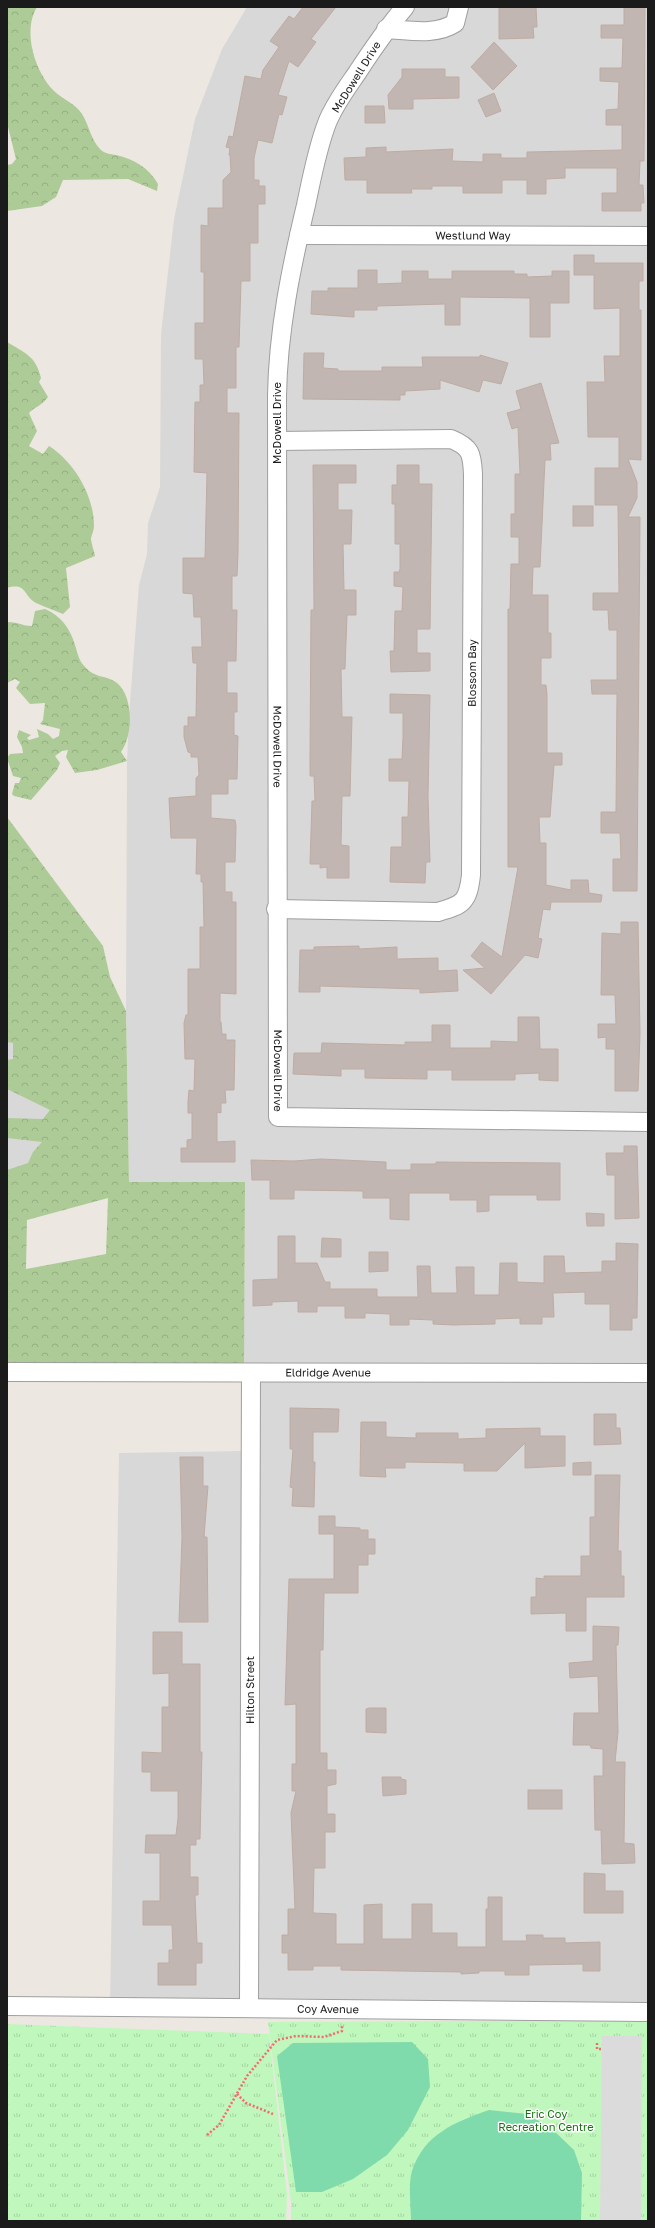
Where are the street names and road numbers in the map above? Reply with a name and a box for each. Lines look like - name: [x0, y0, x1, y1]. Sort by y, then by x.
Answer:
- street label: McDowell Drive: [328, 39, 383, 115]
- street label: Westlund Way: [435, 228, 511, 242]
- street label: McDowell Drive: [270, 382, 283, 464]
- street label: Blossom Bay: [465, 639, 478, 707]
- street label: McDowell Drive: [271, 706, 285, 788]
- street label: McDowell Drive: [272, 1030, 285, 1112]
- street label: Eldridge Avenue: [285, 1365, 371, 1379]
- street label: Hilton Street: [243, 1656, 256, 1724]
- street label: Coy Avenue: [297, 2002, 359, 2015]

